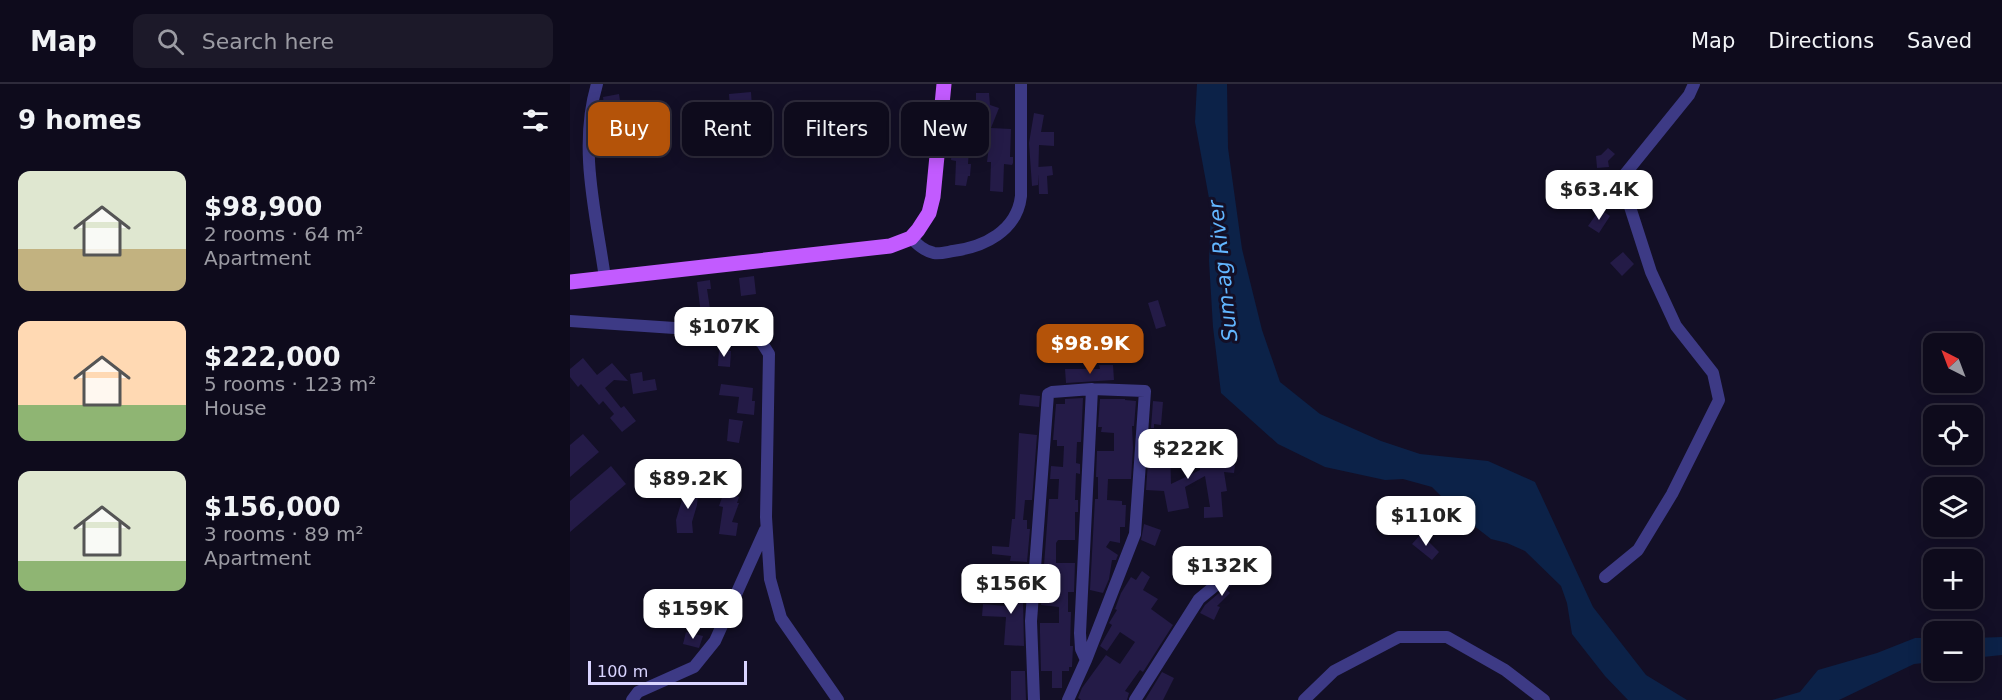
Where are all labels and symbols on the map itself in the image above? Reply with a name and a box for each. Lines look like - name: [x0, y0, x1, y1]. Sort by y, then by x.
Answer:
- pin: $63.4K: [1550, 170, 1648, 221]
- water label: Sum-ag River: [1204, 198, 1242, 343]
- pin: $107K: [682, 307, 766, 358]
- pin: $98.9K: [1041, 324, 1139, 375]
- north arrow: [1923, 333, 1983, 393]
- pin: $222K: [1146, 429, 1230, 480]
- pin: $89.2K: [639, 459, 737, 510]
- pin: $110K: [1384, 496, 1468, 547]
- pin: $132K: [1180, 546, 1264, 597]
- pin: $156K: [969, 564, 1053, 615]
- pin: $159K: [651, 589, 735, 640]
- scale bar: [588, 658, 747, 686]

